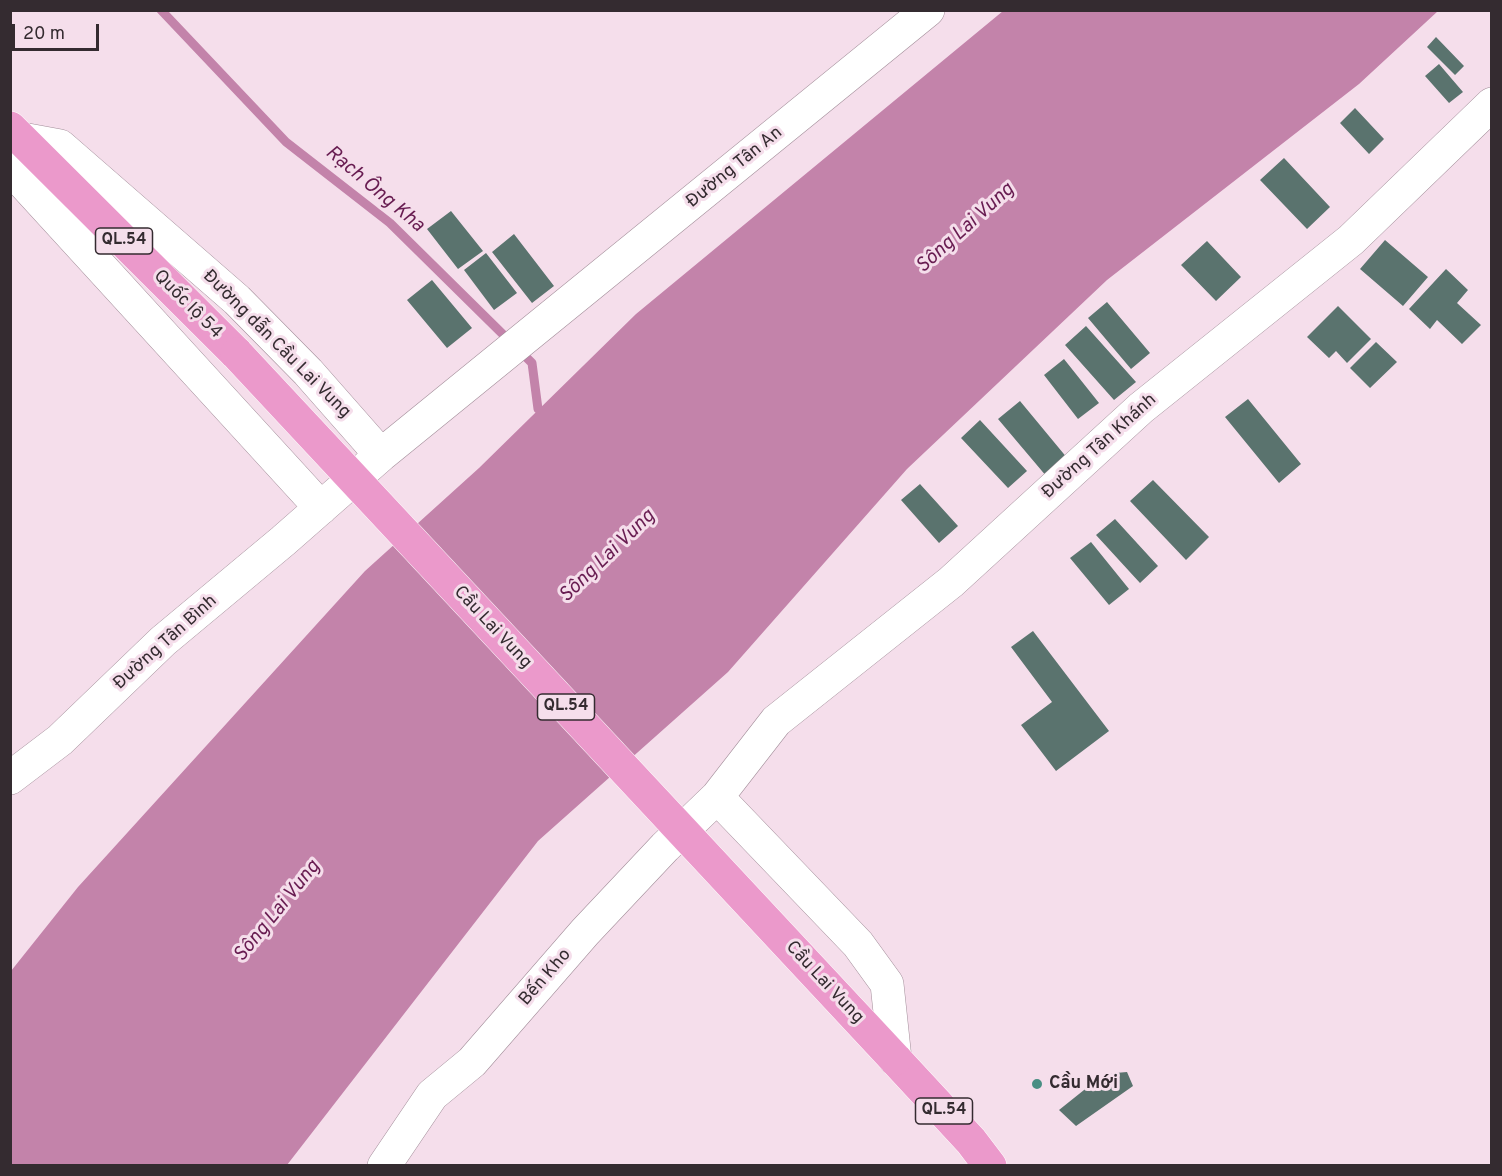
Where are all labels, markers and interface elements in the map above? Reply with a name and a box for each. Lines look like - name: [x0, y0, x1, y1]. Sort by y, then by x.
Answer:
- scale bar: [15, 12, 102, 50]
- text: 20 m: [23, 23, 65, 46]
- street label: Đường Tân An: [683, 123, 787, 213]
- water label: Rạch Ông Kha: [320, 142, 428, 238]
- water label: Sông Lai Vung: [912, 179, 1020, 279]
- road number: QL.54: [96, 228, 152, 254]
- street label: Quốc lộ 54: [148, 266, 226, 344]
- street label: Đường dẫn Cầu Lai Vung: [197, 266, 355, 424]
- street label: Đường Tân Khánh: [1038, 390, 1162, 504]
- water label: Sông Lai Vung: [555, 505, 661, 609]
- street label: Cầu Lai Vung: [448, 582, 536, 674]
- street label: Đường Tân Bình: [110, 591, 222, 695]
- road number: QL.54: [538, 694, 594, 720]
- water label: Sông Lai Vung: [230, 856, 326, 968]
- street label: Cầu Lai Vung: [780, 937, 868, 1029]
- street label: Bến Kho: [515, 945, 577, 1011]
- place label: Cầu Mới: [1049, 1073, 1118, 1095]
- marker: Cầu Mới: [1030, 1077, 1044, 1091]
- road number: QL.54: [916, 1098, 972, 1124]

